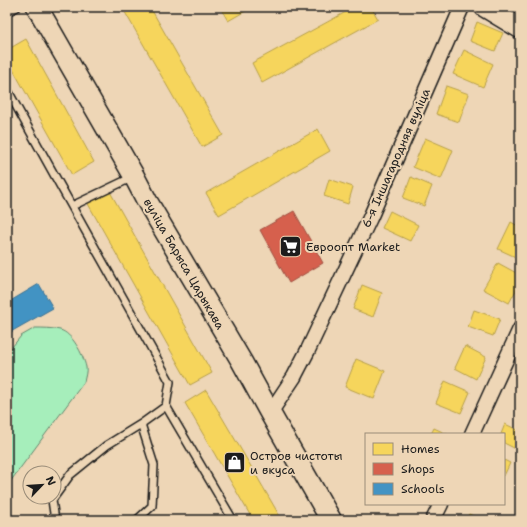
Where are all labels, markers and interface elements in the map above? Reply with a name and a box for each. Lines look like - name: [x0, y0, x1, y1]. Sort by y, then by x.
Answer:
- street label: 6-я Іншагародняя вуліца: [358, 85, 434, 230]
- street label: вуліца Барыса Царыкава: [140, 195, 228, 333]
- supermarket icon: Евроопт Market: [278, 234, 304, 260]
- place label: Евроопт Market: [306, 239, 400, 255]
- legend: [365, 433, 505, 505]
- text: Homes: [401, 441, 440, 457]
- place label: Остров чистоты и вкуса: [250, 448, 342, 478]
- shop icon: Остров чистоты и вкуса: [221, 450, 247, 476]
- text: Shops: [401, 461, 435, 477]
- north arrow: [22, 465, 62, 505]
- text: N: [42, 474, 59, 488]
- text: Schools: [401, 481, 445, 497]

